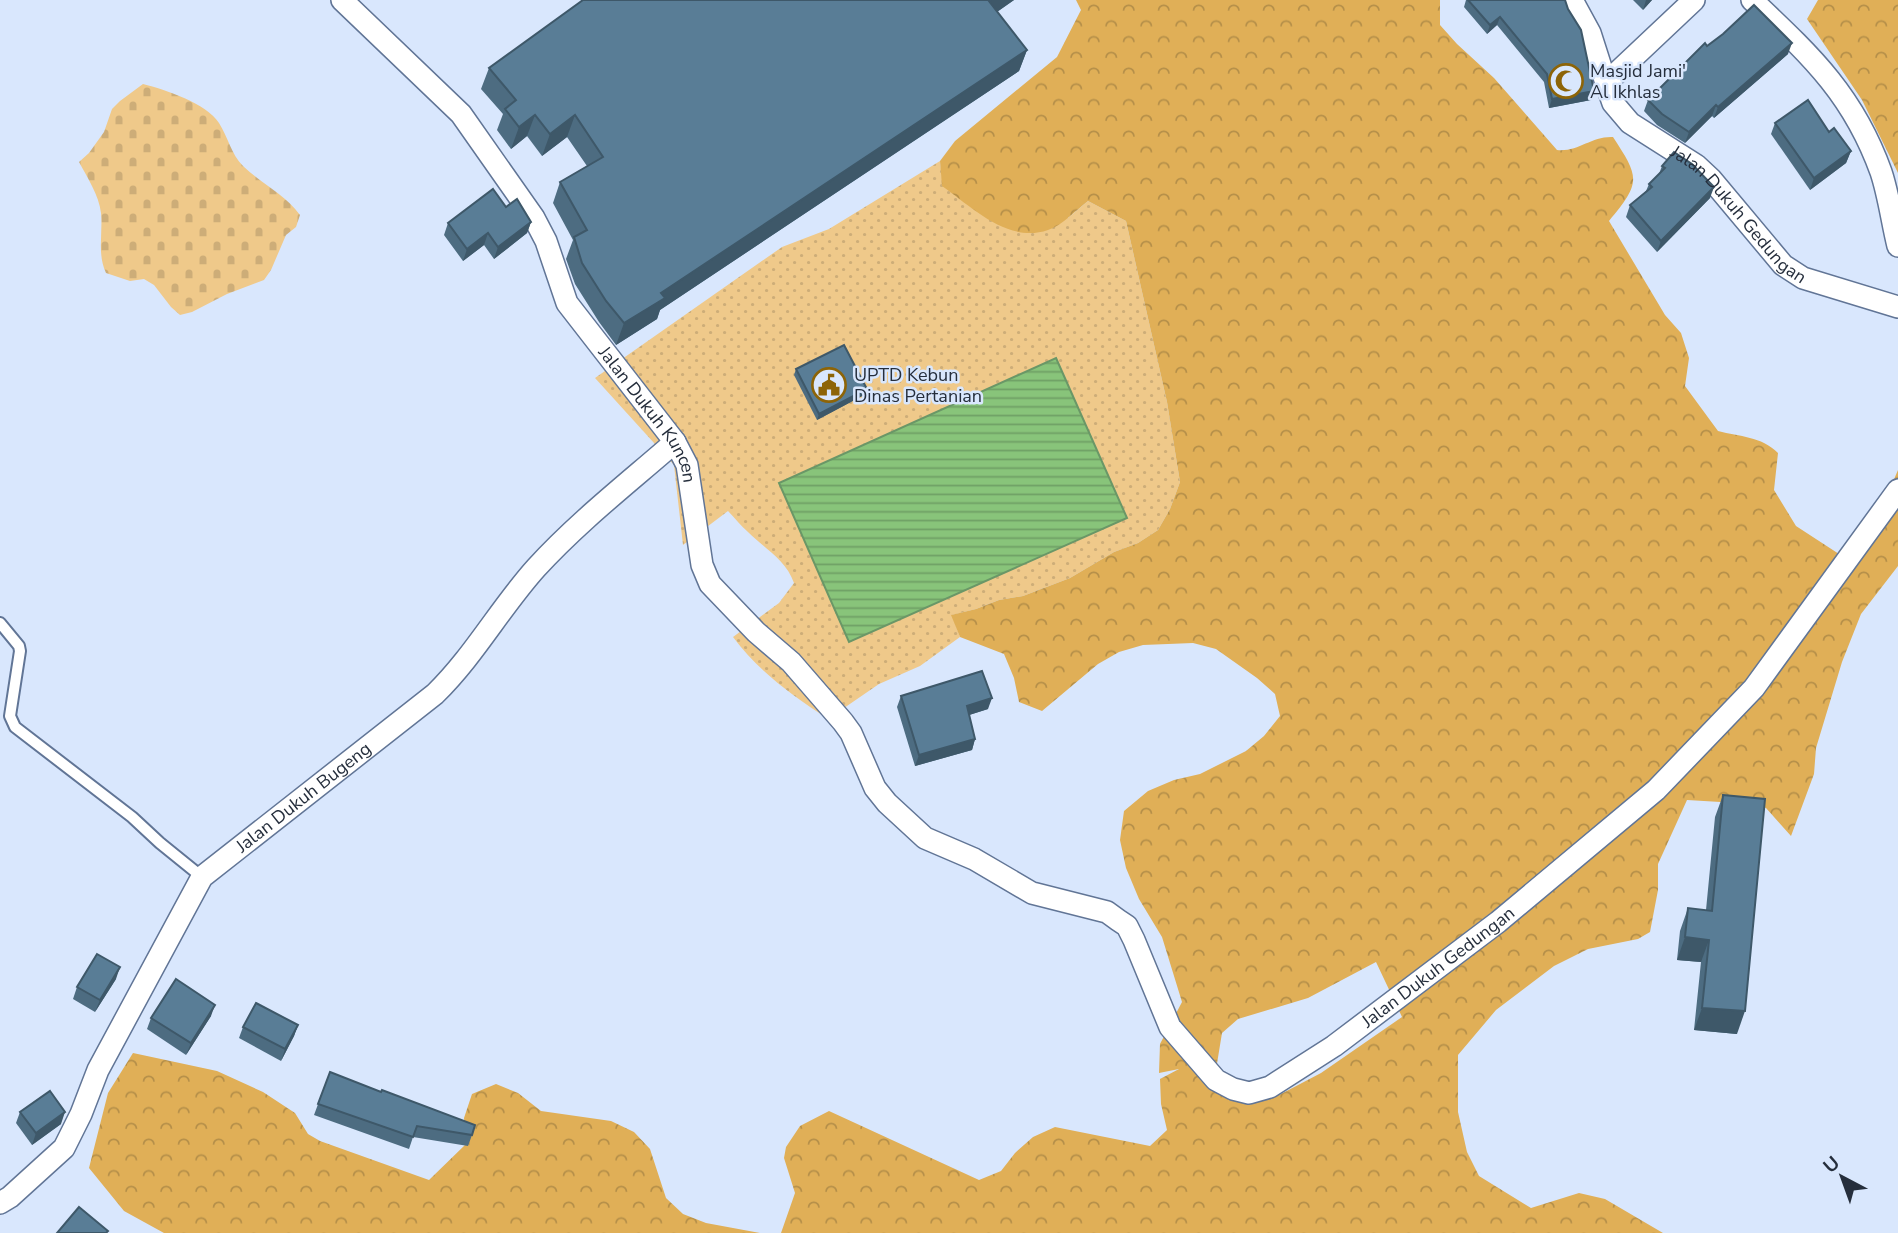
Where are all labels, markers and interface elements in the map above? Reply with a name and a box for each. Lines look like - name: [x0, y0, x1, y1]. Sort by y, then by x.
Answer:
- place label: Masjid Jami' Al Ikhlas: [1590, 59, 1686, 104]
- mosque icon: Masjid Jami' Al Ikhlas: [1547, 62, 1585, 100]
- street label: Jalan Dukuh Gedungan: [1665, 139, 1811, 289]
- street label: Jalan Dukuh Kuncen: [592, 340, 702, 484]
- place label: UPTD Kebun Dinas Pertanian: [854, 363, 982, 408]
- public building icon: UPTD Kebun Dinas Pertanian: [810, 366, 848, 404]
- street label: Jalan Dukuh Bugeng: [230, 737, 376, 859]
- street label: Jalan Dukuh Gedungan: [1356, 901, 1520, 1034]
- north arrow: [1807, 1142, 1877, 1212]
- text: U: [1818, 1151, 1845, 1179]

